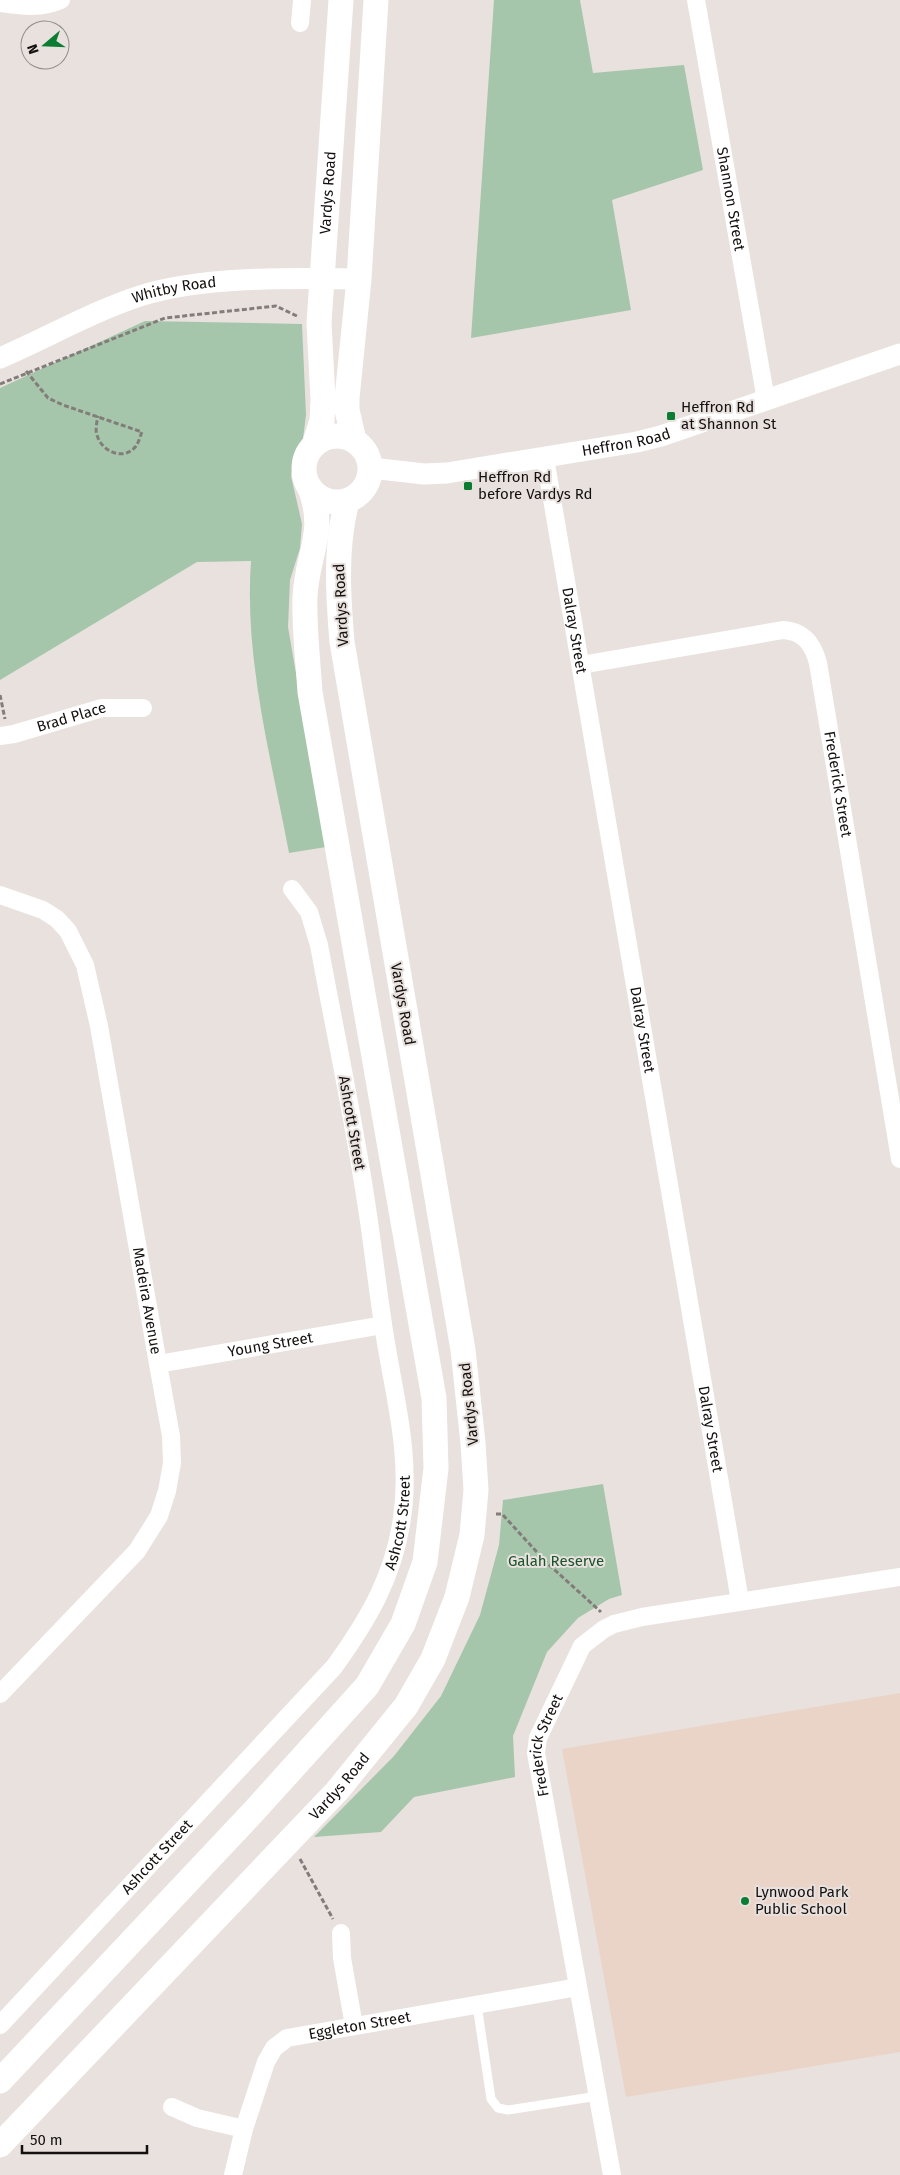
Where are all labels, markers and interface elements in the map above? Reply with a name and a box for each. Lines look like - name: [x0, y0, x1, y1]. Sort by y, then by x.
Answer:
- north arrow: [20, 20, 70, 70]
- text: N: [24, 42, 43, 56]
- street label: Shannon Street: [713, 146, 749, 253]
- street label: Vardys Road: [316, 151, 340, 235]
- street label: Whitby Road: [130, 273, 217, 307]
- place label: Heffron Rd at Shannon St: [681, 398, 777, 433]
- marker: Heffron Rd at Shannon St: [665, 410, 677, 422]
- street label: Heffron Road: [580, 424, 673, 460]
- place label: Heffron Rd before Vardys Rd: [478, 468, 593, 503]
- marker: Heffron Rd before Vardys Rd: [462, 480, 474, 492]
- street label: Vardys Road: [330, 563, 352, 647]
- street label: Dalray Street: [558, 586, 591, 676]
- street label: Brad Place: [34, 698, 108, 736]
- street label: Frederick Street: [820, 730, 856, 839]
- street label: Vardys Road: [387, 962, 419, 1046]
- street label: Dalray Street: [626, 985, 659, 1075]
- street label: Ashcott Street: [335, 1074, 369, 1172]
- street label: Madeira Avenue: [129, 1246, 165, 1356]
- street label: Young Street: [226, 1328, 315, 1361]
- street label: Vardys Road: [456, 1362, 482, 1446]
- street label: Dalray Street: [694, 1384, 727, 1474]
- street label: Ashcott Street: [381, 1475, 414, 1572]
- park label: Galah Reserve: [508, 1552, 604, 1570]
- street label: Frederick Street: [527, 1691, 567, 1798]
- street label: Vardys Road: [305, 1749, 374, 1824]
- street label: Ashcott Street: [118, 1815, 196, 1898]
- place label: Lynwood Park Public School: [755, 1883, 849, 1918]
- marker: Lynwood Park Public School: [739, 1895, 751, 1907]
- street label: Eggleton Street: [307, 2007, 413, 2043]
- scale bar: [22, 2122, 148, 2154]
- text: 50 m: [30, 2131, 63, 2149]

